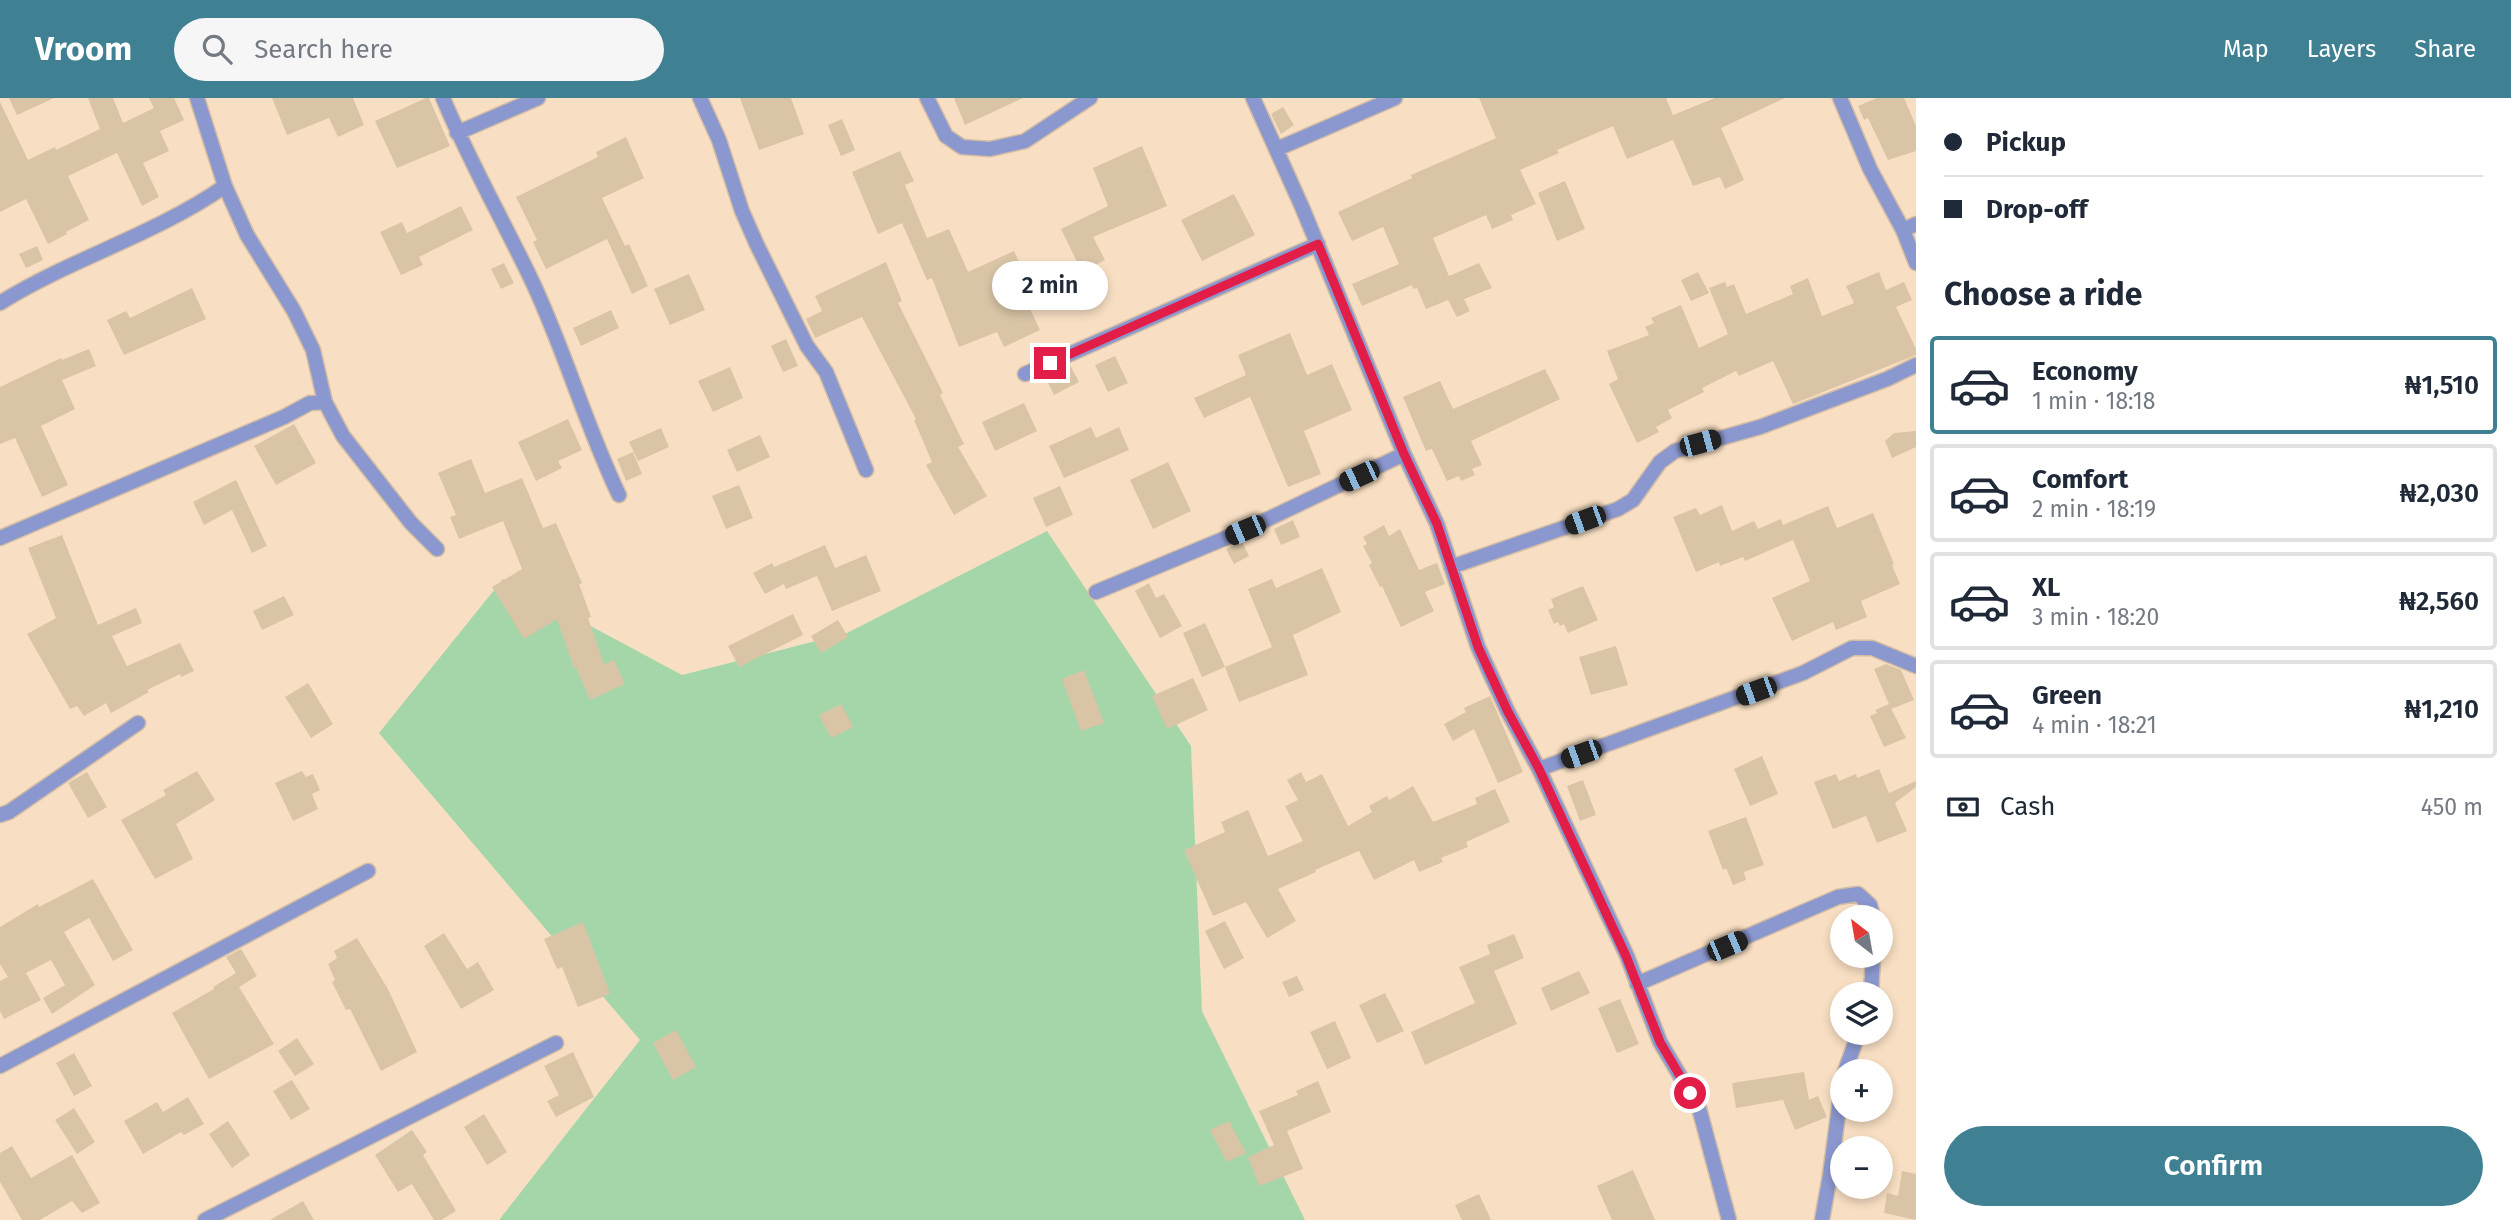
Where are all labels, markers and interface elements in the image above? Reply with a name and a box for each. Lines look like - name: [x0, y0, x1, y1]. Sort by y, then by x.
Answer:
- search box: [174, 18, 664, 81]
- text: Vroom: [35, 29, 132, 69]
- icon: search: [198, 30, 236, 68]
- text: Search here: [254, 34, 393, 65]
- text: Map: [2223, 35, 2269, 63]
- text: Layers: [2307, 35, 2376, 63]
- text: Share: [2414, 35, 2476, 63]
- text: Pickup: [1986, 127, 2066, 158]
- text: Drop-off: [1986, 194, 2088, 225]
- callout: 2 min: [992, 261, 1108, 310]
- text: 2 min: [1022, 271, 1078, 299]
- text: Choose a ride: [1944, 275, 2142, 313]
- route end: [1034, 347, 1066, 379]
- icon: car: [1948, 354, 2011, 417]
- text: Economy: [2032, 356, 2138, 387]
- text: ₦1,510: [2404, 370, 2479, 401]
- text: 1 min · 18:18: [2032, 387, 2155, 415]
- car: [1677, 427, 1724, 459]
- car: [1336, 458, 1383, 494]
- icon: car: [1948, 462, 2011, 525]
- text: Comfort: [2032, 464, 2128, 495]
- text: ₦2,030: [2399, 478, 2479, 509]
- text: 2 min · 18:19: [2032, 495, 2156, 523]
- car: [1562, 503, 1609, 537]
- car: [1222, 512, 1269, 548]
- icon: car: [1948, 570, 2011, 633]
- text: XL: [2032, 572, 2060, 603]
- text: ₦2,560: [2399, 586, 2479, 617]
- text: 3 min · 18:20: [2032, 603, 2159, 631]
- car: [1733, 674, 1780, 708]
- icon: car: [1948, 678, 2011, 741]
- text: Green: [2032, 680, 2102, 711]
- text: ₦1,210: [2404, 694, 2479, 725]
- text: 4 min · 18:21: [2032, 711, 2157, 739]
- car: [1558, 737, 1605, 771]
- icon: cash: [1944, 788, 1982, 826]
- text: Cash: [2000, 791, 2056, 822]
- text: 450 m: [2421, 793, 2483, 821]
- north arrow: [1830, 905, 1894, 968]
- map controls: [1830, 905, 1893, 1199]
- car: [1704, 928, 1751, 964]
- button: layers: [1830, 982, 1893, 1045]
- button: +: [1830, 1059, 1893, 1122]
- route start: [1674, 1077, 1706, 1109]
- button: Confirm: [1944, 1126, 2483, 1206]
- button: −: [1830, 1136, 1893, 1199]

